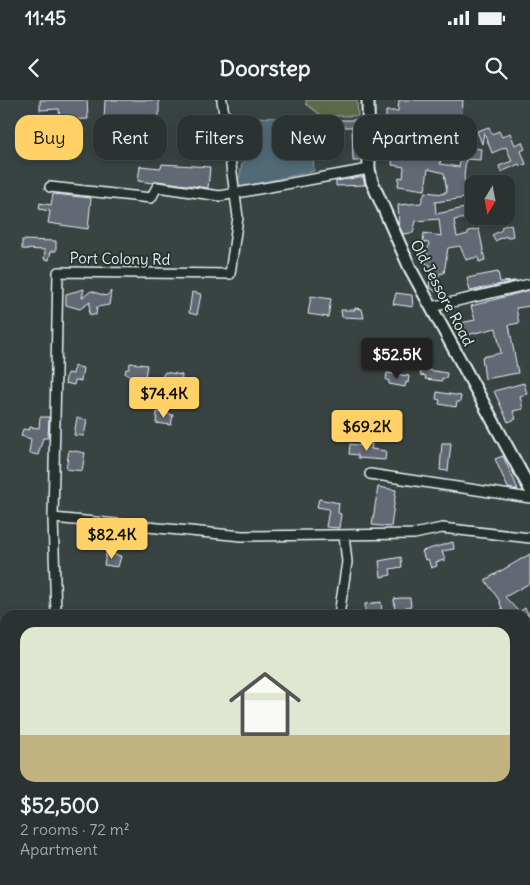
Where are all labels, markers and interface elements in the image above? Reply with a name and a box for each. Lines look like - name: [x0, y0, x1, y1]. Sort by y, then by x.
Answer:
- text: 11:45: [25, 6, 66, 30]
- icon: back: [20, 54, 48, 82]
- text: Doorstep: [220, 54, 310, 82]
- icon: search: [482, 54, 510, 82]
- chip: Buy: [15, 115, 83, 160]
- chip: Rent: [93, 115, 167, 160]
- chip: Filters: [177, 115, 262, 160]
- chip: New: [272, 115, 344, 160]
- chip: Apartment: [354, 115, 477, 160]
- north arrow: [465, 175, 515, 225]
- map controls: [465, 175, 515, 225]
- street label: Old Jessore Road: [406, 236, 479, 349]
- street label: Port Colony Rd: [69, 248, 171, 269]
- pin: $52.5K: [356, 338, 438, 380]
- text: $52.5K: [372, 344, 422, 364]
- pin: $74.4K: [123, 376, 205, 419]
- text: $74.4K: [140, 383, 188, 403]
- pin: $69.2K: [326, 410, 408, 452]
- text: $69.2K: [343, 416, 391, 436]
- pin: $82.4K: [71, 518, 153, 560]
- text: $82.4K: [88, 524, 137, 544]
- icon: home: [220, 659, 310, 749]
- text: $52,500: [20, 792, 99, 819]
- text: 2 rooms · 72 m²: [20, 819, 130, 839]
- text: Apartment: [20, 839, 98, 859]

